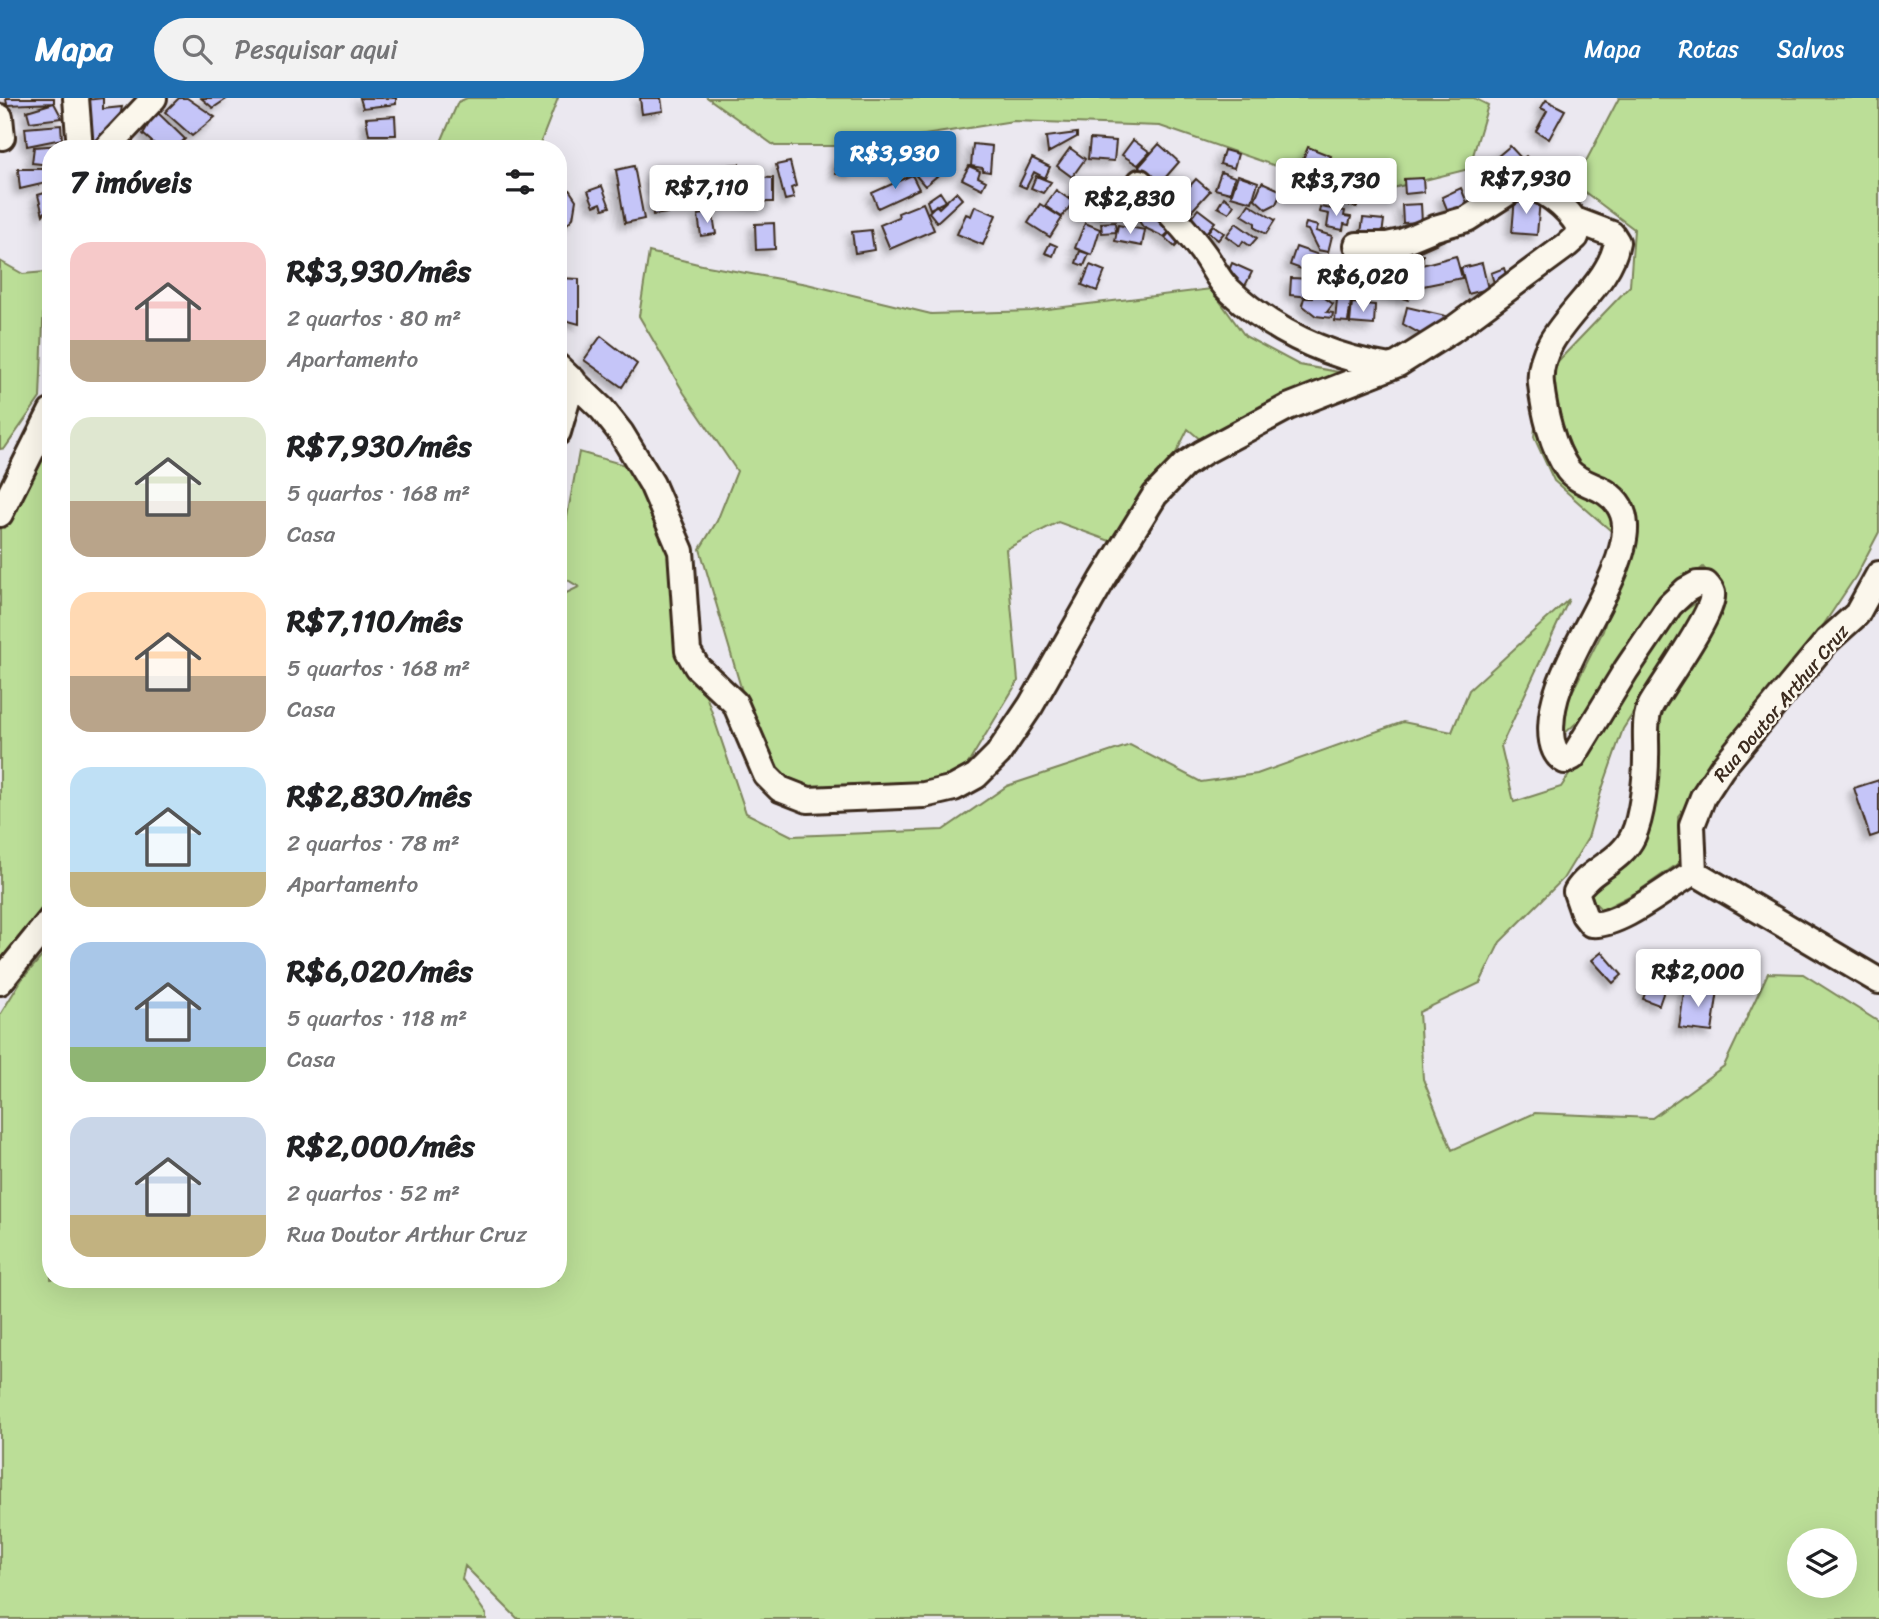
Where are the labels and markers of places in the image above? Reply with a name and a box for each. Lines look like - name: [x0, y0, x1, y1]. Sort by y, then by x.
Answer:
- pin: R$3,930: [830, 132, 960, 191]
- pin: R$7,930: [1461, 156, 1591, 216]
- pin: R$3,730: [1271, 158, 1401, 218]
- pin: R$7,110: [642, 166, 772, 225]
- pin: R$2,830: [1065, 176, 1195, 236]
- pin: R$6,020: [1298, 254, 1428, 314]
- pin: R$2,000: [1633, 950, 1763, 1009]

